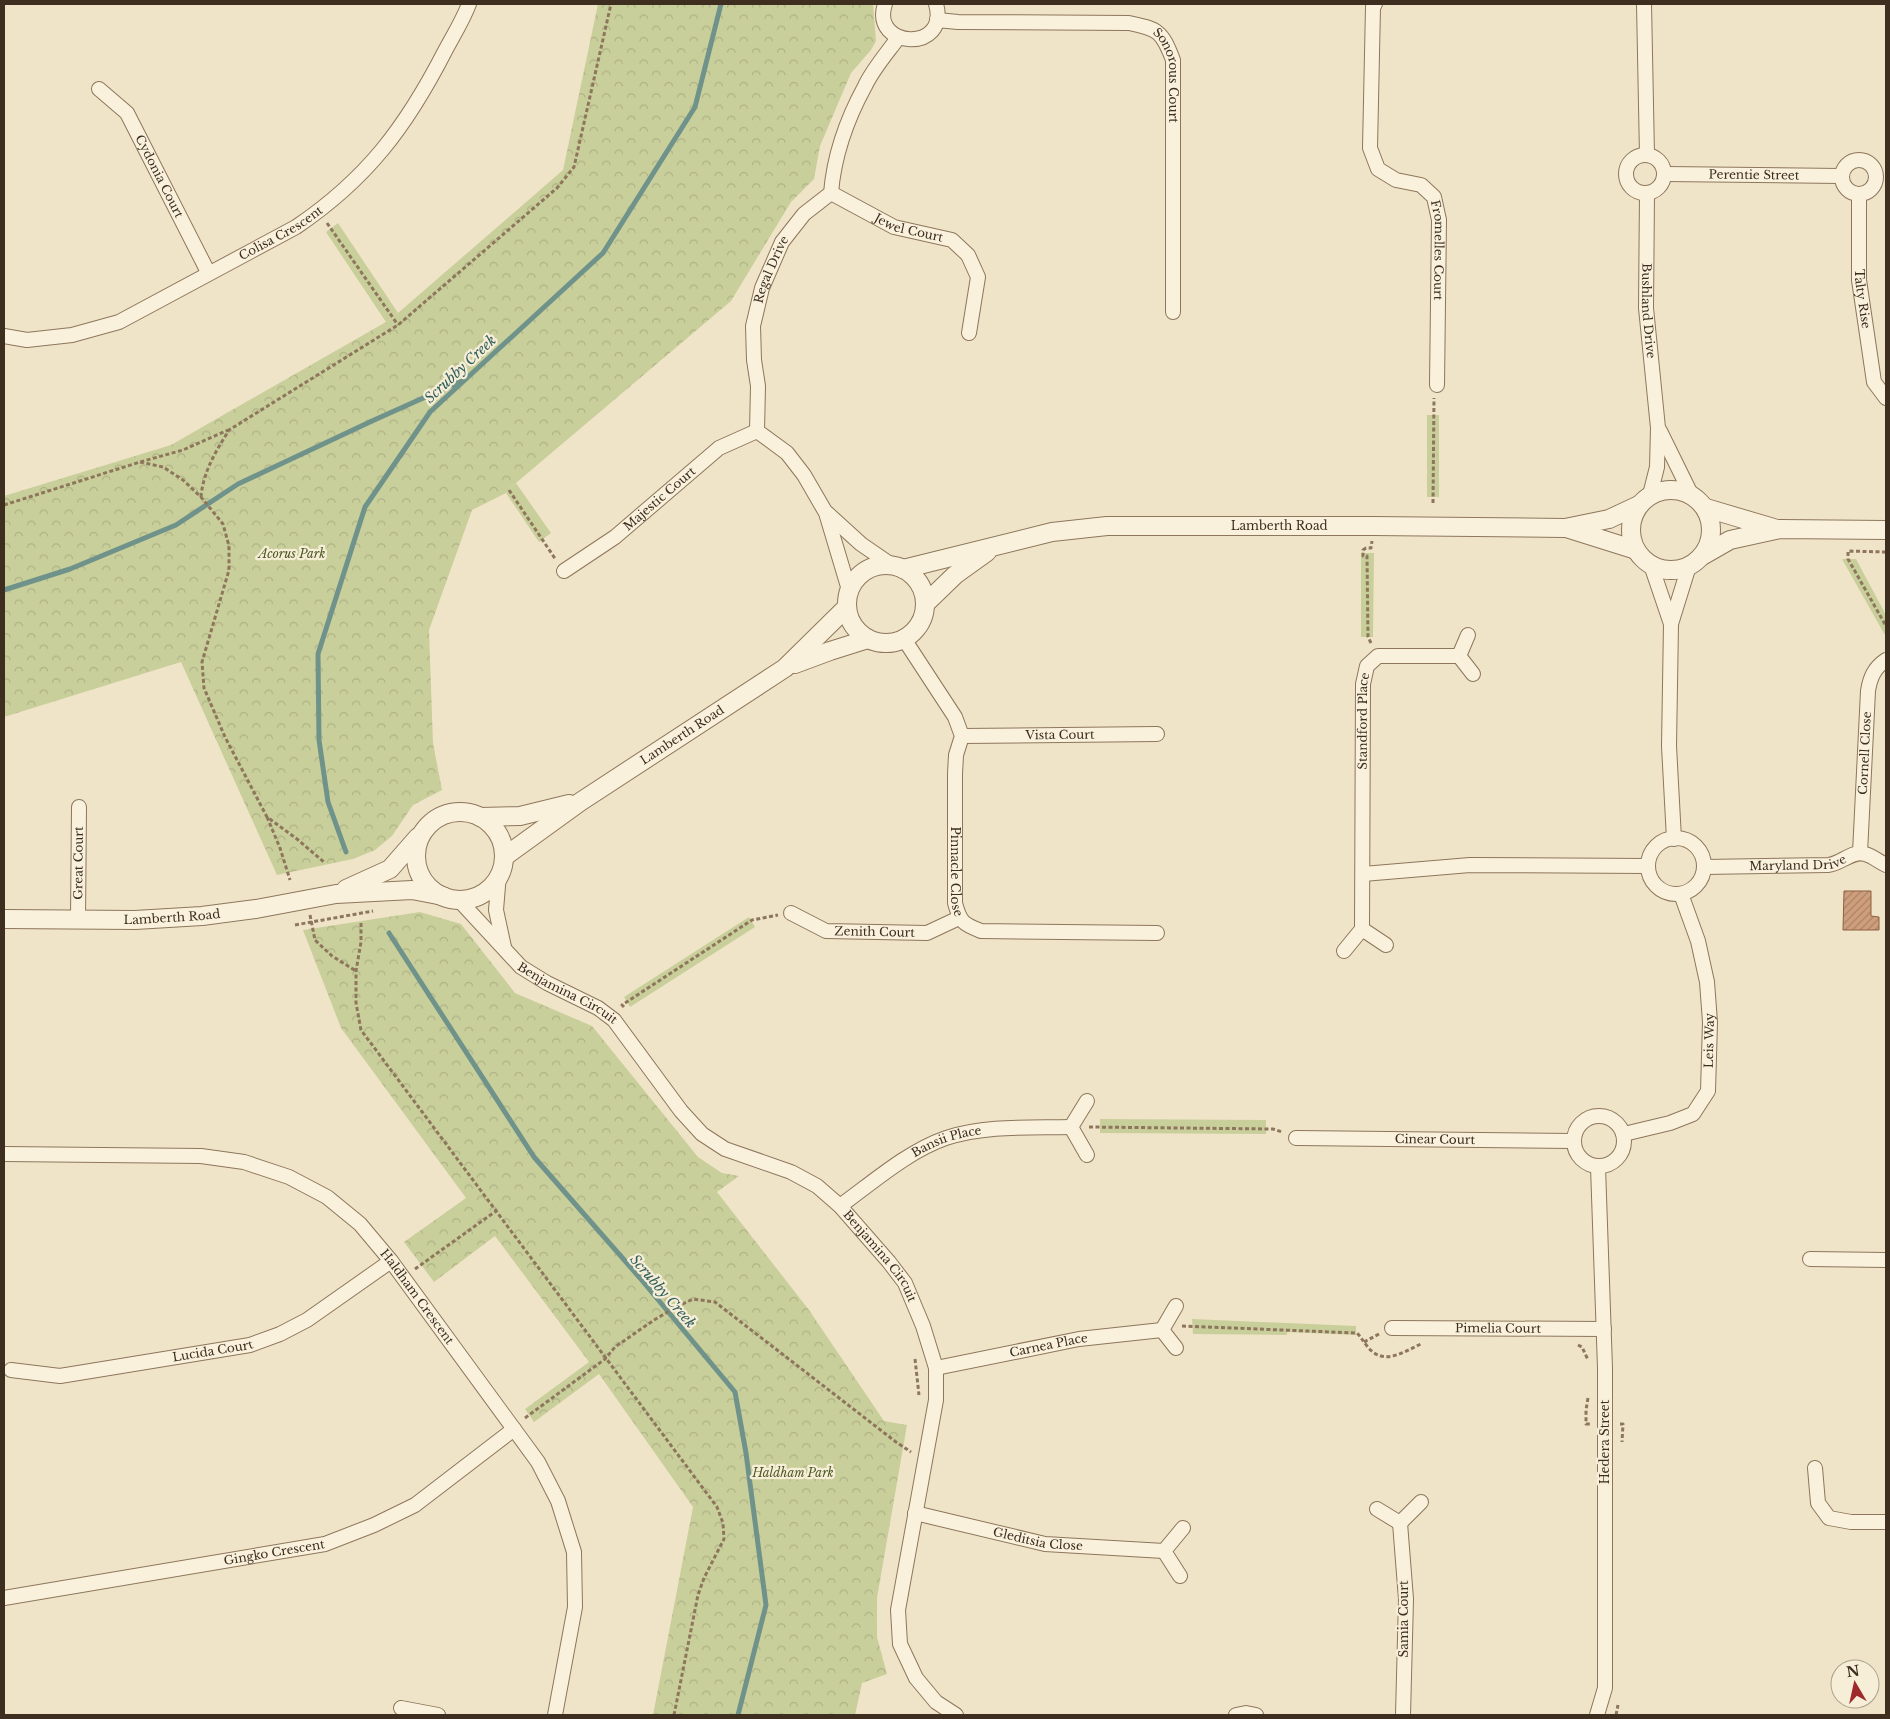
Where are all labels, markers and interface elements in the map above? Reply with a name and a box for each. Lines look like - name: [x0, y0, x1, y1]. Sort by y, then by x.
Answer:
- street label: Sonorous Court: [1150, 24, 1181, 123]
- street label: Cydonia Court: [132, 132, 187, 221]
- street label: Perentie Street: [1709, 166, 1800, 183]
- street label: Fromelles Court: [1428, 199, 1447, 301]
- street label: Colisa Crescent: [236, 202, 326, 263]
- street label: Jewel Court: [870, 209, 945, 245]
- street label: Regal Drive: [751, 232, 791, 305]
- street label: Bushland Drive: [1639, 263, 1659, 359]
- street label: Talty Rise: [1852, 269, 1874, 330]
- water label: Scrubby Creek: [420, 331, 500, 407]
- street label: Majestic Court: [620, 463, 699, 533]
- street label: Lamberth Road: [1231, 518, 1328, 533]
- park label: Acorus Park: [257, 546, 325, 561]
- street label: Standford Place: [1355, 671, 1372, 770]
- street label: Lamberth Road: [637, 702, 727, 768]
- street label: Cornell Close: [1855, 711, 1874, 795]
- street label: Vista Court: [1024, 727, 1095, 742]
- street label: Great Court: [70, 826, 86, 900]
- street label: Pinnacle Close: [948, 827, 967, 919]
- street label: Maryland Drive: [1749, 851, 1849, 873]
- street label: Lamberth Road: [123, 906, 221, 927]
- street label: Zenith Court: [834, 923, 916, 940]
- street label: Benjamina Circuit: [515, 959, 621, 1027]
- street label: Leis Way: [1701, 1012, 1717, 1068]
- street label: Bansii Place: [909, 1122, 982, 1160]
- street label: Cinear Court: [1395, 1131, 1476, 1147]
- street label: Benjamina Circuit: [840, 1207, 920, 1304]
- street label: Haldham Crescent: [377, 1246, 458, 1348]
- water label: Scrubby Creek: [626, 1251, 700, 1331]
- street label: Pimelia Court: [1455, 1320, 1541, 1336]
- street label: Carnea Place: [1008, 1330, 1089, 1360]
- street label: Lucida Court: [171, 1336, 255, 1365]
- street label: Hedera Street: [1597, 1399, 1612, 1484]
- park label: Haldham Park: [751, 1465, 834, 1480]
- street label: Gleditsia Close: [992, 1524, 1084, 1553]
- street label: Gingko Crescent: [223, 1536, 326, 1568]
- street label: Samia Court: [1396, 1580, 1411, 1658]
- north arrow: [1830, 1659, 1880, 1709]
- text: N: [1845, 1661, 1861, 1681]

